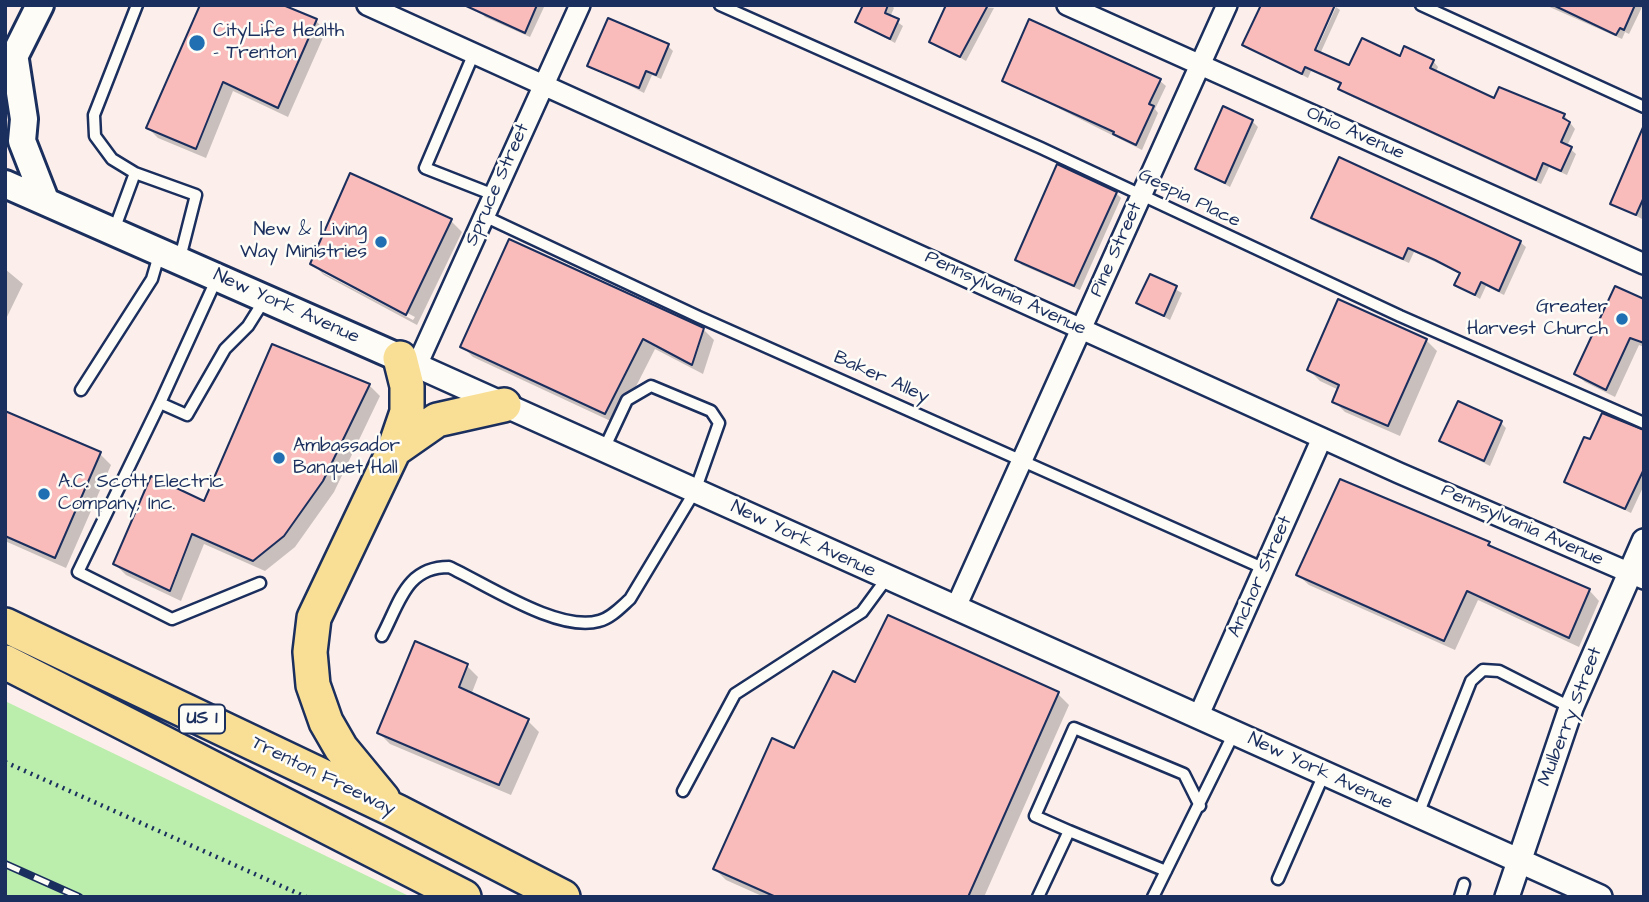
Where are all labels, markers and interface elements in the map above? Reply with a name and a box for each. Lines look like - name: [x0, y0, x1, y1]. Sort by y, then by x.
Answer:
- place label: CityLife Health - Trenton: [213, 21, 344, 65]
- marker: CityLife Health - Trenton: [187, 33, 207, 53]
- street label: Ohio Avenue: [1302, 102, 1408, 166]
- street label: Spruce Street: [461, 120, 535, 250]
- street label: Gespia Place: [1134, 164, 1244, 234]
- street label: Pine Street: [1086, 199, 1148, 301]
- place label: New & Living Way Ministries: [240, 220, 367, 264]
- marker: New & Living Way Ministries: [373, 234, 389, 250]
- street label: Pennsylvania Avenue: [921, 247, 1089, 341]
- street label: New York Avenue: [209, 265, 363, 349]
- place label: Greater Harvest Church: [1467, 297, 1608, 341]
- marker: Greater Harvest Church: [1614, 311, 1630, 327]
- street label: Baker Alley: [830, 347, 932, 409]
- place label: Ambassador Banquet Hall: [293, 436, 400, 480]
- marker: Ambassador Banquet Hall: [271, 450, 287, 466]
- place label: A.C. Scott Electric Company, Inc.: [58, 472, 224, 516]
- street label: Pennsylvania Avenue: [1437, 480, 1607, 572]
- marker: A.C. Scott Electric Company, Inc.: [36, 486, 52, 502]
- street label: New York Avenue: [727, 496, 879, 584]
- street label: Anchor Street: [1224, 513, 1298, 641]
- street label: Mulberry Street: [1534, 644, 1608, 790]
- road number: US 1: [179, 704, 225, 734]
- street label: New York Avenue: [1244, 728, 1396, 816]
- street label: Trenton Freeway: [247, 732, 399, 822]

